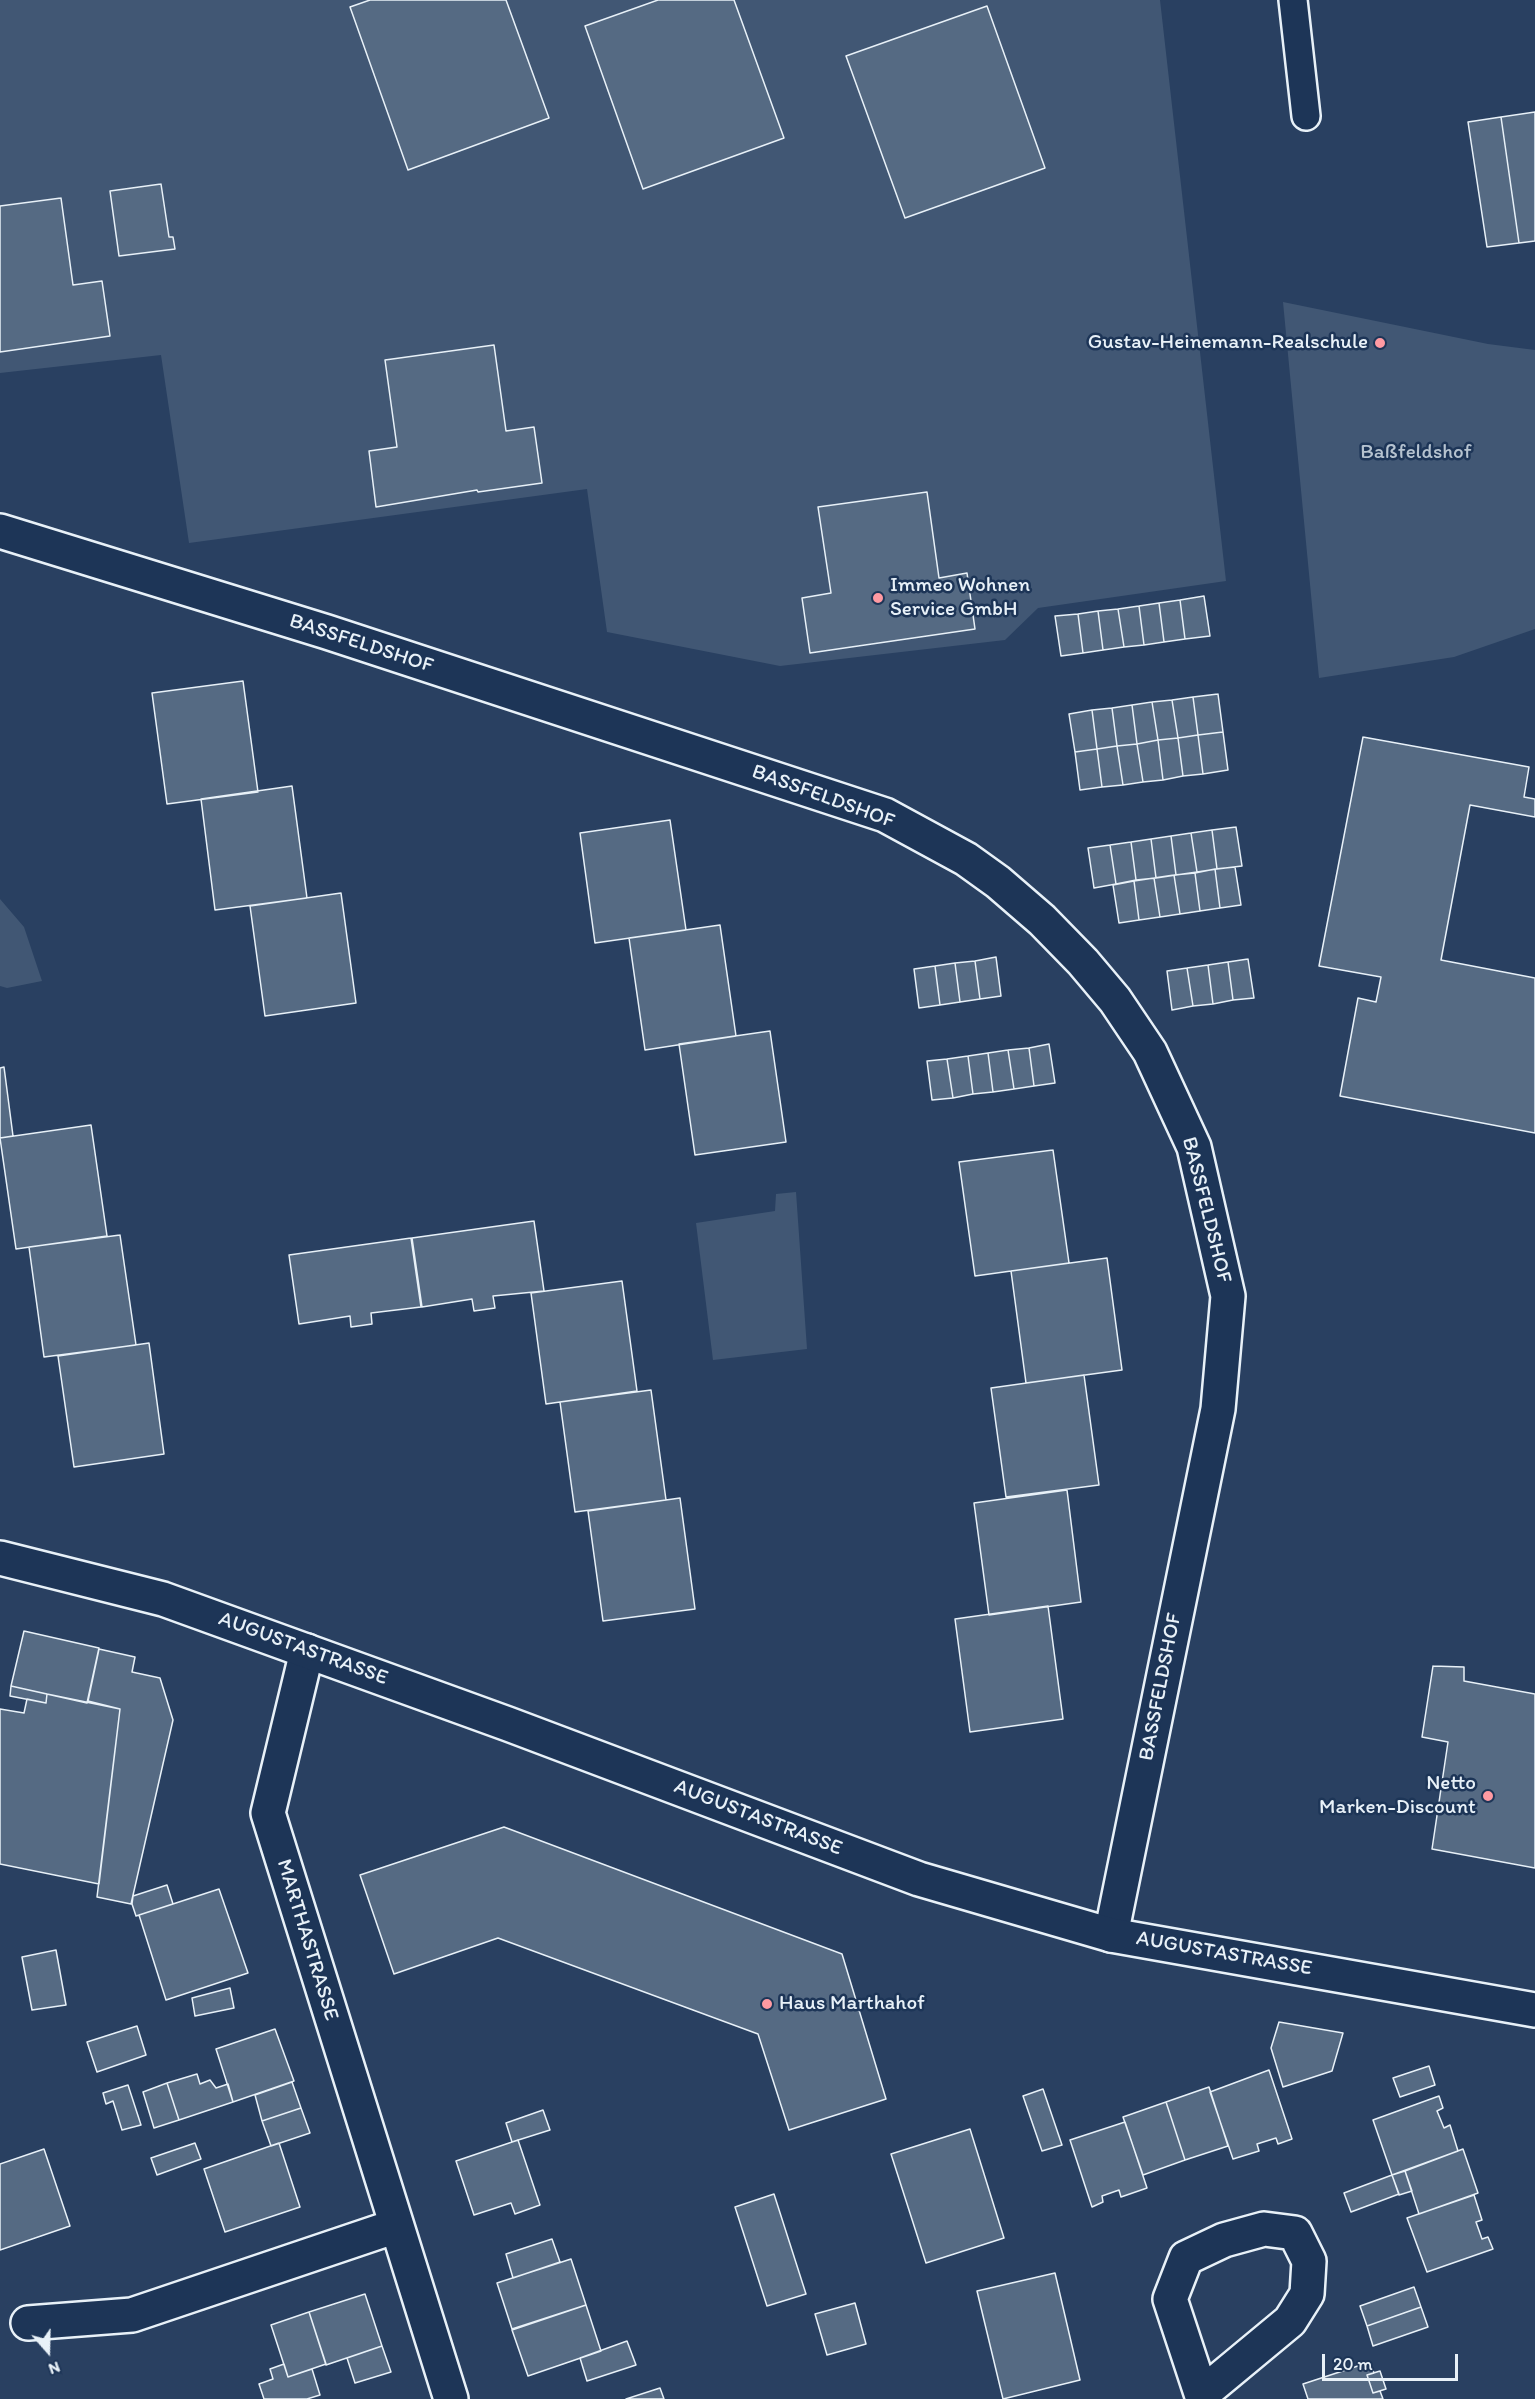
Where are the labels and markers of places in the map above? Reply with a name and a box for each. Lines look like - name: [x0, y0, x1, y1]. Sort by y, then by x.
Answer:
- place label: Gustav-Heinemann-Realschule: [1088, 330, 1368, 356]
- marker: Gustav-Heinemann-Realschule: [1373, 336, 1387, 350]
- place label: Immeo Wohnen Service GmbH: [890, 573, 1030, 623]
- marker: Immeo Wohnen Service GmbH: [871, 591, 885, 605]
- place label: Netto Marken-Discount: [1319, 1771, 1476, 1821]
- marker: Netto Marken-Discount: [1481, 1789, 1495, 1803]
- place label: Haus Marthahof: [779, 1991, 925, 2017]
- marker: Haus Marthahof: [760, 1997, 774, 2011]

